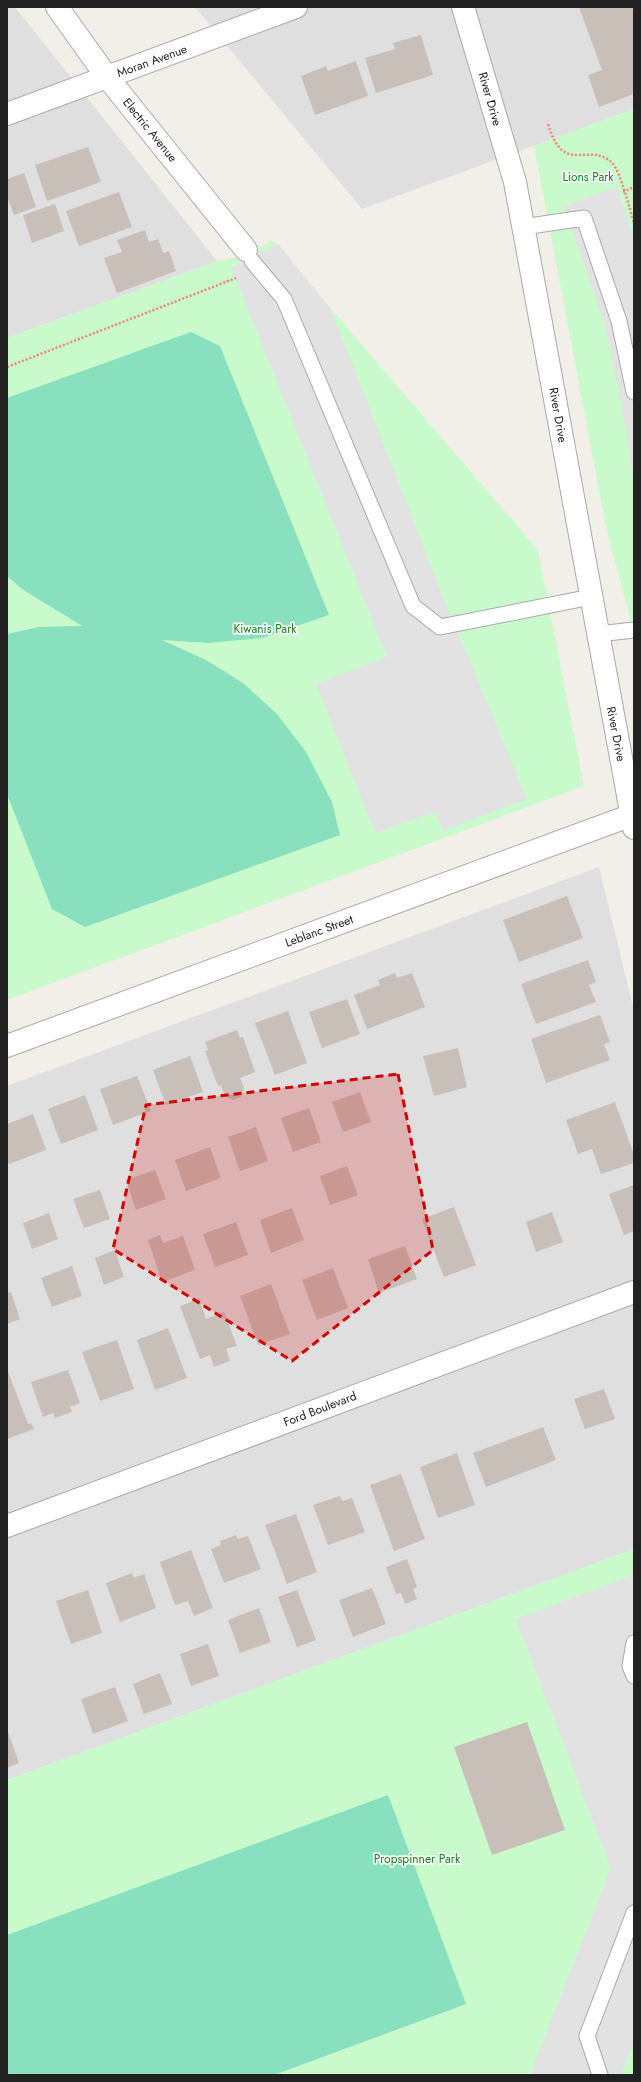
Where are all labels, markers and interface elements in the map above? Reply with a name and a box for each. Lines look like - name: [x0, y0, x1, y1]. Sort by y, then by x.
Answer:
- street label: Moran Avenue: [114, 40, 190, 82]
- street label: River Drive: [474, 70, 506, 128]
- street label: Electric Avenue: [118, 94, 182, 166]
- park label: Lions Park: [562, 168, 614, 186]
- street label: River Drive: [544, 386, 572, 444]
- park label: Kiwanis Park: [233, 620, 297, 638]
- street label: River Drive: [602, 705, 630, 763]
- street label: Leblanc Street: [282, 910, 356, 952]
- street label: Ford Boulevard: [281, 1387, 359, 1431]
- park label: Propspinner Park: [374, 1850, 461, 1868]

